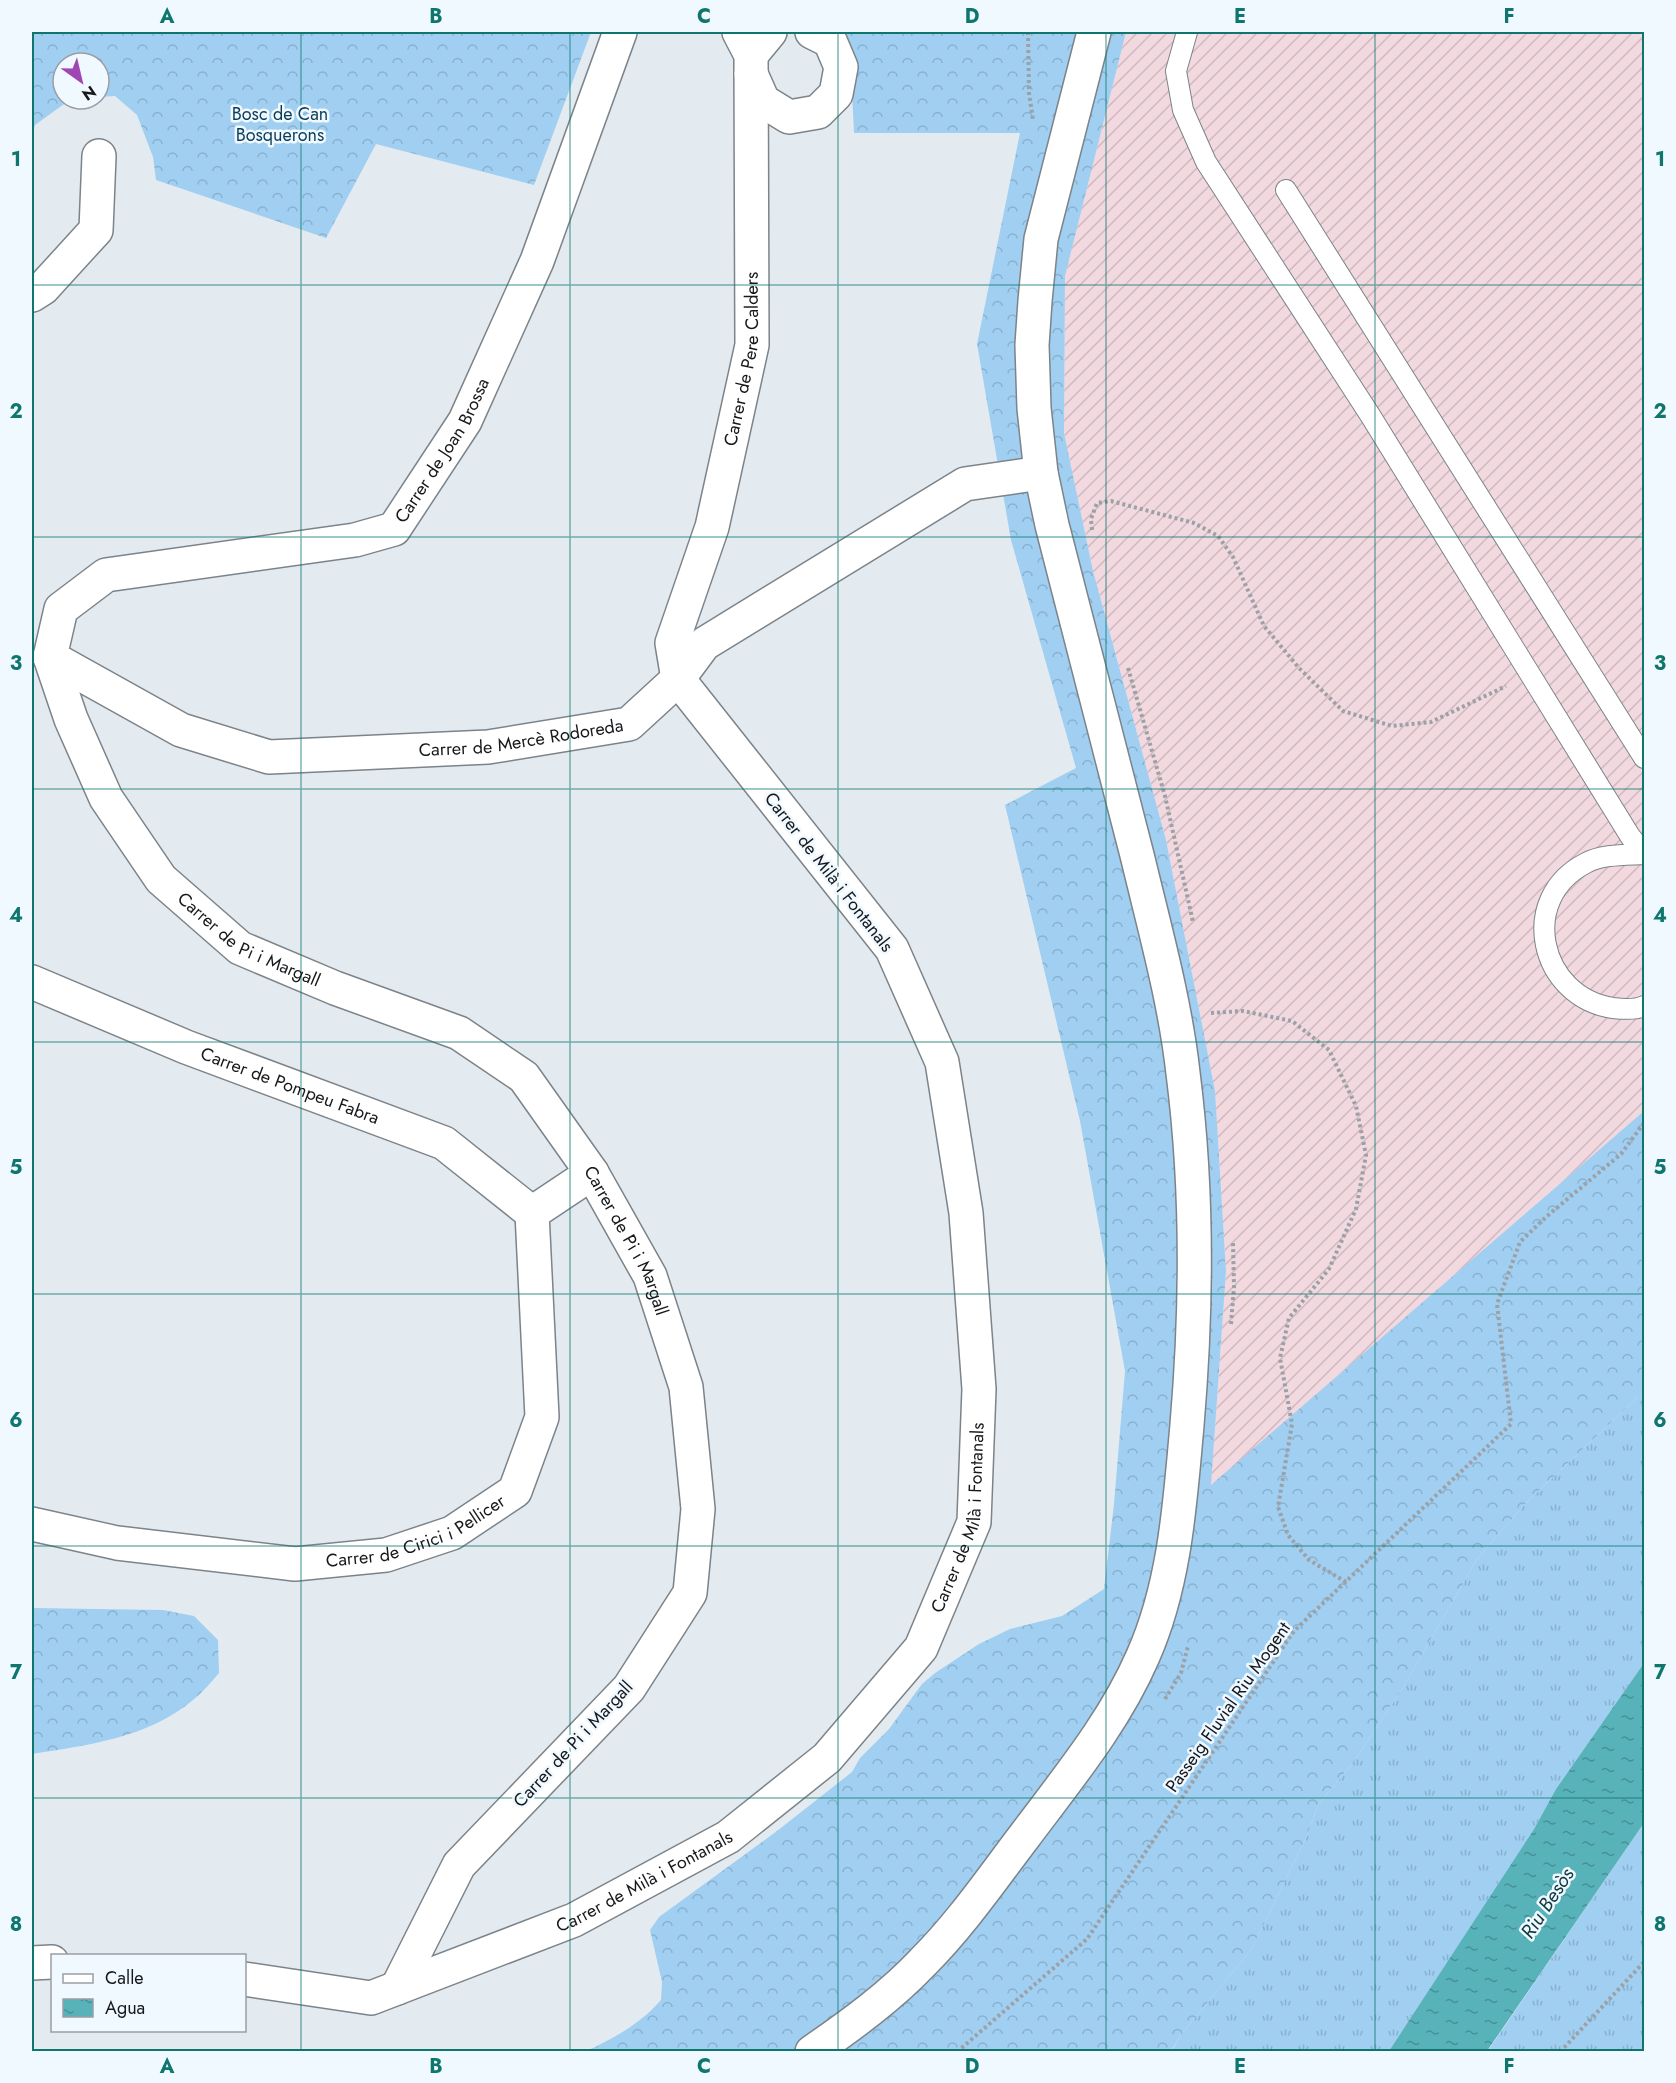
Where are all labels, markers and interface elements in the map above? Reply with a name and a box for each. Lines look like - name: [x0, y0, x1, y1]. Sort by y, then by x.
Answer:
- text: A: [159, 2, 175, 31]
- text: B: [429, 2, 443, 31]
- text: C: [697, 2, 711, 31]
- text: D: [965, 2, 979, 31]
- text: E: [1234, 2, 1246, 31]
- text: F: [1503, 2, 1515, 31]
- north arrow: [51, 51, 111, 111]
- text: N: [77, 80, 101, 106]
- park label: Bosc de Can Bosquerons: [232, 101, 328, 148]
- text: 1: [11, 145, 21, 174]
- text: 1: [1655, 145, 1665, 174]
- street label: Carrer de Pere Calders: [717, 272, 765, 449]
- street label: Carrer de Joan Brossa: [388, 374, 496, 528]
- text: 2: [9, 397, 23, 426]
- text: 2: [1653, 397, 1667, 426]
- text: 3: [10, 649, 22, 678]
- text: 3: [1654, 649, 1666, 678]
- street label: Carrer de Mercè Rodoreda: [418, 712, 625, 763]
- street label: Carrer de Milà i Fontanals: [758, 787, 900, 957]
- street label: Carrer de Pi i Margall: [172, 886, 324, 993]
- text: 4: [9, 901, 23, 930]
- text: 4: [1653, 901, 1667, 930]
- street label: Carrer de Pompeu Fabra: [197, 1041, 383, 1131]
- text: 5: [10, 1153, 23, 1182]
- text: 5: [1654, 1153, 1667, 1182]
- street label: Carrer de Pi i Margall: [578, 1160, 675, 1319]
- text: 6: [9, 1406, 23, 1435]
- text: 6: [1653, 1406, 1667, 1435]
- street label: Carrer de Milà i Fontanals: [924, 1422, 991, 1617]
- street label: Carrer de Cirici i Pellicer: [325, 1488, 511, 1574]
- street label: Passeig Fluvial Riu Mogent: [1159, 1616, 1297, 1798]
- text: 7: [10, 1658, 23, 1687]
- text: 7: [1654, 1658, 1667, 1687]
- street label: Carrer de Pi i Margall: [507, 1675, 639, 1813]
- street label: Carrer de Milà i Fontanals: [552, 1824, 737, 1939]
- water label: Riu Besòs: [1514, 1862, 1581, 1944]
- text: 8: [10, 1910, 22, 1939]
- text: 8: [1654, 1910, 1666, 1939]
- legend: [51, 1954, 246, 2032]
- text: Calle: [105, 1965, 144, 1991]
- text: Agua: [105, 1995, 145, 2021]
- text: A: [159, 2052, 175, 2081]
- text: B: [429, 2052, 443, 2081]
- text: C: [697, 2052, 711, 2081]
- text: D: [965, 2052, 979, 2081]
- text: E: [1234, 2052, 1246, 2081]
- text: F: [1503, 2052, 1515, 2081]

